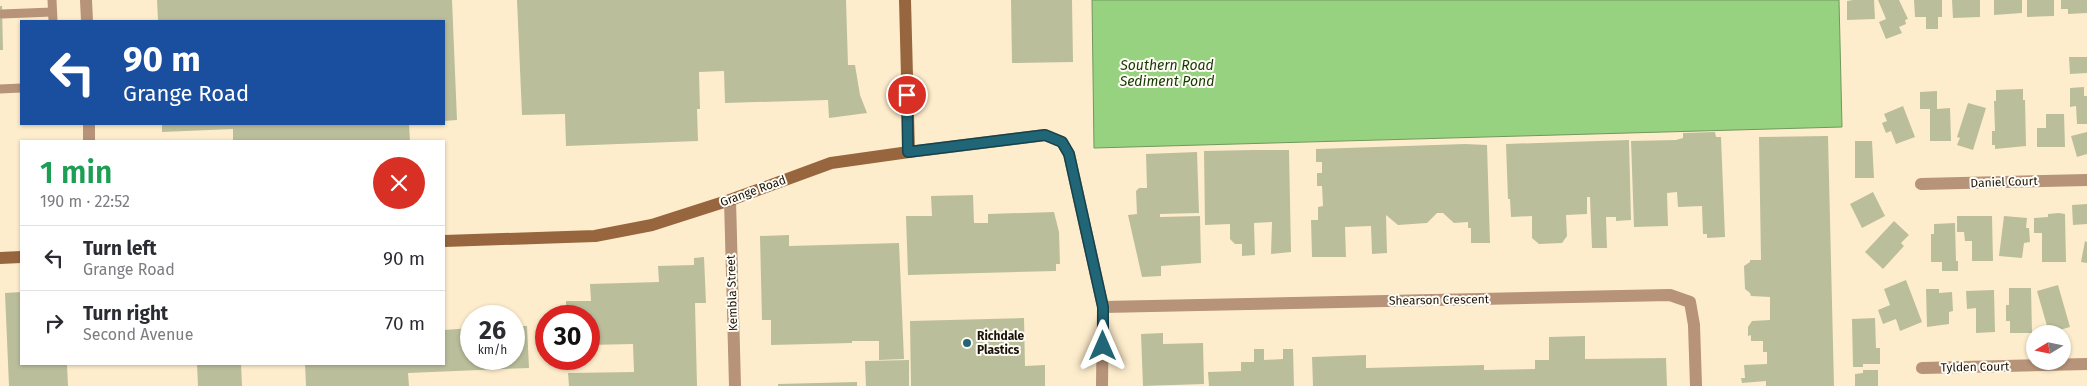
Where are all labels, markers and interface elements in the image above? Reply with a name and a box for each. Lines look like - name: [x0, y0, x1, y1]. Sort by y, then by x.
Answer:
- text: 90 m: [123, 38, 201, 80]
- icon: left: [40, 40, 105, 105]
- water label: Southern Road Sediment Pond: [1119, 57, 1214, 90]
- pin: [886, 74, 928, 116]
- text: Grange Road: [123, 80, 249, 107]
- icon: arrive: [893, 81, 921, 109]
- text: 1 min: [40, 155, 112, 191]
- button: close: [373, 157, 425, 209]
- street label: Grange Road: [718, 173, 788, 209]
- street label: Daniel Court: [1970, 174, 2038, 190]
- text: 190 m · 22:52: [40, 192, 130, 211]
- text: Turn left: [83, 237, 157, 260]
- icon: left: [40, 244, 68, 272]
- text: 90 m: [383, 247, 425, 270]
- street label: Kembla Street: [724, 254, 740, 332]
- text: Grange Road: [83, 260, 175, 279]
- street label: Shearson Crescent: [1389, 292, 1490, 308]
- text: Turn right: [83, 302, 168, 325]
- speed limit sign: 30: [535, 305, 600, 370]
- icon: right: [40, 309, 68, 337]
- text: 70 m: [385, 312, 425, 335]
- text: 26: [479, 316, 506, 346]
- position arrow: [1076, 319, 1128, 371]
- text: Second Avenue: [83, 325, 193, 344]
- north arrow: [2026, 325, 2071, 370]
- map controls: [2026, 325, 2071, 370]
- place label: Richdale Plastics: [977, 329, 1025, 357]
- marker: Richdale Plastics: [961, 337, 973, 349]
- text: km/h: [478, 343, 507, 357]
- street label: Tylden Court: [1941, 359, 2010, 375]

